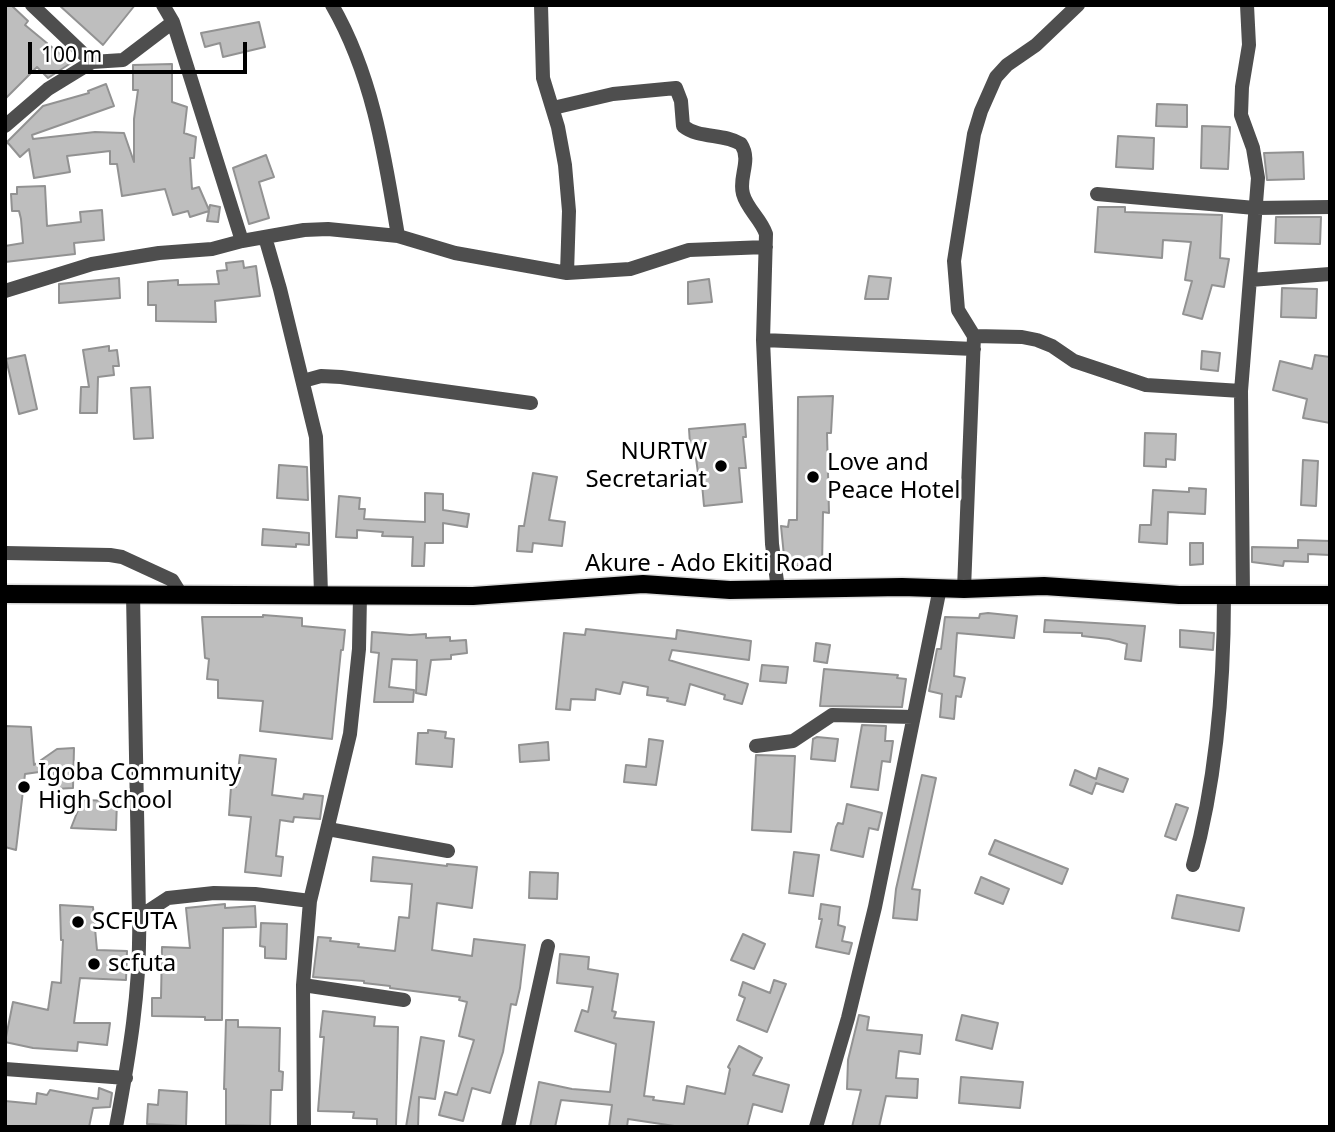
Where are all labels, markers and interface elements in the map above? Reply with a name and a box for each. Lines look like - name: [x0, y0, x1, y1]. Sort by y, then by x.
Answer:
- scale bar: [32, 28, 250, 72]
- text: 100 m: [41, 40, 102, 68]
- place label: NURTW Secretariat: [585, 438, 707, 494]
- place label: Love and Peace Hotel: [827, 449, 961, 505]
- marker: NURTW Secretariat: [713, 458, 729, 474]
- marker: Love and Peace Hotel: [805, 469, 821, 485]
- street label: Akure - Ado Ekiti Road: [585, 550, 833, 578]
- place label: Igoba Community High School: [38, 759, 241, 815]
- marker: Igoba Community High School: [16, 779, 32, 795]
- place label: SCFUTA: [92, 908, 177, 936]
- marker: SCFUTA: [70, 914, 86, 930]
- place label: scfuta: [108, 950, 176, 978]
- marker: scfuta: [86, 956, 102, 972]

